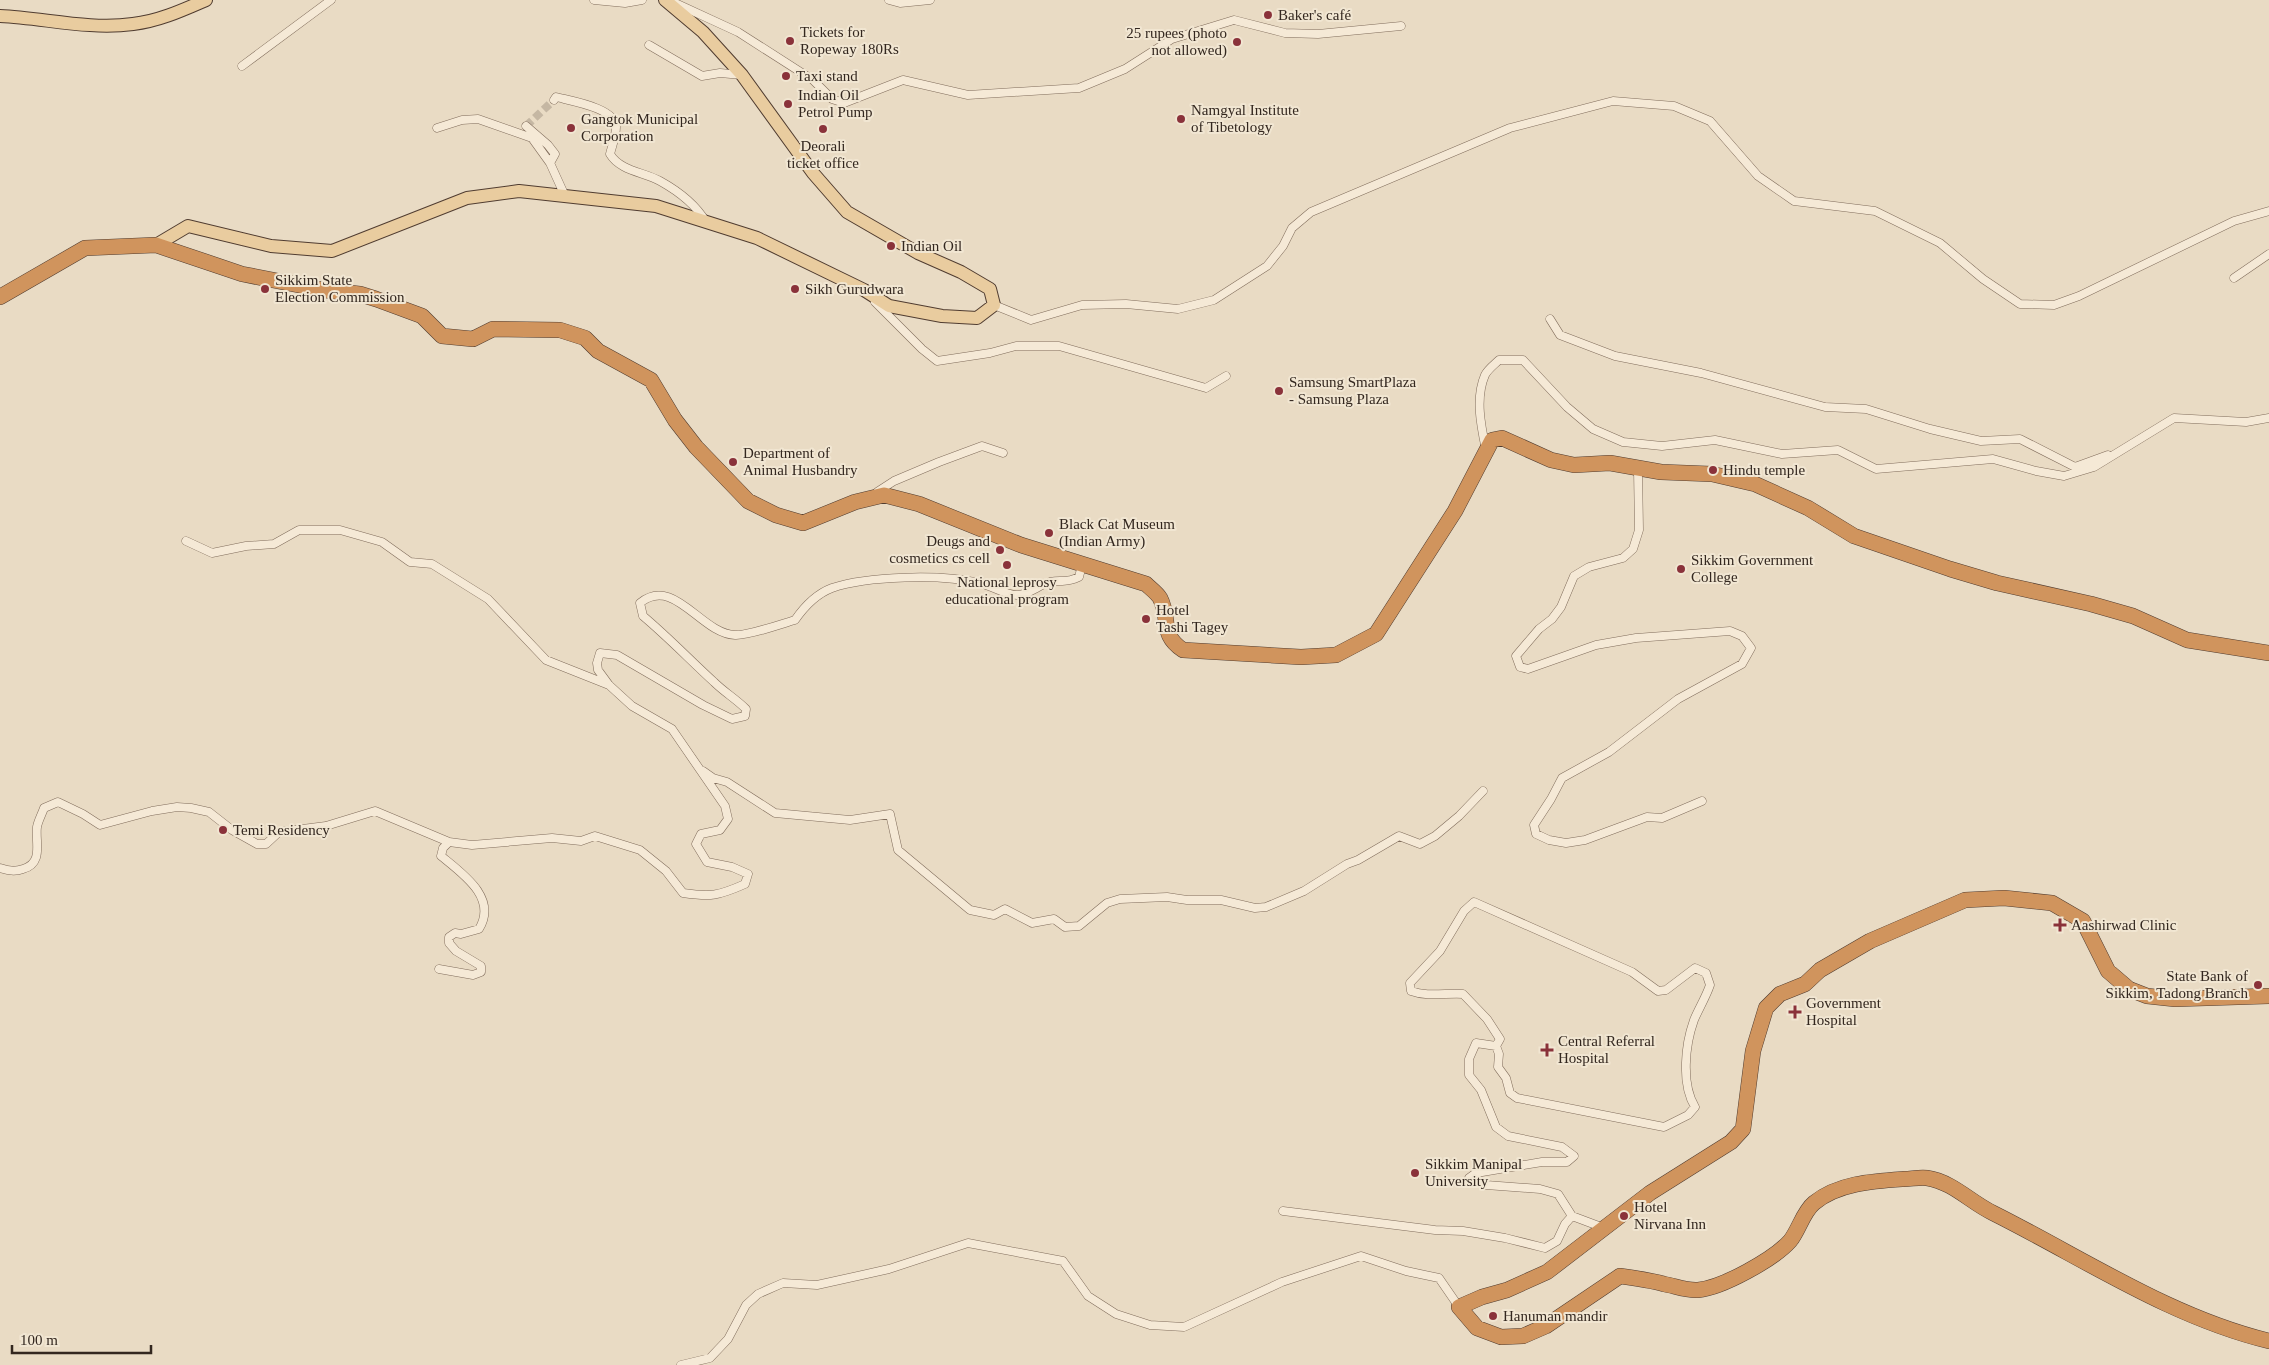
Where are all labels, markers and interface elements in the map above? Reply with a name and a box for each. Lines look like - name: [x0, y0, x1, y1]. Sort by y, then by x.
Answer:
- place label: Baker's café: [1278, 7, 1351, 23]
- marker: Baker's café: [1262, 9, 1274, 21]
- place label: Tickets for Ropeway 180Rs: [800, 24, 899, 57]
- place label: 25 rupees (photo not allowed): [1126, 25, 1227, 59]
- marker: Tickets for Ropeway 180Rs: [784, 35, 796, 47]
- marker: 25 rupees (photo not allowed): [1231, 36, 1243, 48]
- place label: Taxi stand: [796, 68, 858, 84]
- marker: Taxi stand: [780, 70, 792, 82]
- place label: Indian Oil Petrol Pump: [798, 87, 873, 120]
- marker: Indian Oil Petrol Pump: [782, 98, 794, 110]
- place label: Namgyal Institute of Tibetology: [1191, 102, 1299, 135]
- place label: Gangtok Municipal Corporation: [581, 111, 698, 144]
- marker: Namgyal Institute of Tibetology: [1175, 113, 1187, 125]
- marker: Gangtok Municipal Corporation: [565, 122, 577, 134]
- marker: Deorali ticket office: [817, 123, 829, 135]
- place label: Deorali ticket office: [787, 138, 859, 171]
- place label: Indian Oil: [901, 238, 962, 254]
- marker: Indian Oil: [885, 240, 897, 252]
- place label: Sikkim State Election Commission: [275, 272, 405, 305]
- place label: Sikh Gurudwara: [805, 281, 904, 297]
- marker: Sikkim State Election Commission: [259, 283, 271, 295]
- marker: Sikh Gurudwara: [789, 283, 801, 295]
- place label: Samsung SmartPlaza - Samsung Plaza: [1289, 374, 1416, 407]
- marker: Samsung SmartPlaza - Samsung Plaza: [1273, 385, 1285, 397]
- place label: Department of Animal Husbandry: [743, 445, 858, 478]
- marker: Department of Animal Husbandry: [727, 456, 739, 468]
- place label: Hindu temple: [1723, 462, 1805, 478]
- marker: Hindu temple: [1707, 464, 1719, 476]
- place label: Black Cat Museum (Indian Army): [1059, 516, 1175, 550]
- marker: Black Cat Museum (Indian Army): [1043, 527, 1055, 539]
- place label: Deugs and cosmetics cs cell: [889, 533, 990, 566]
- marker: Deugs and cosmetics cs cell: [994, 544, 1006, 556]
- place label: Sikkim Government College: [1691, 552, 1814, 585]
- marker: National leprosy educational program: [1001, 559, 1013, 571]
- marker: Sikkim Government College: [1675, 563, 1687, 575]
- place label: National leprosy educational program: [945, 574, 1069, 607]
- place label: Hotel Tashi Tagey: [1156, 602, 1229, 635]
- marker: Hotel Tashi Tagey: [1140, 613, 1152, 625]
- place label: Temi Residency: [233, 822, 330, 838]
- marker: Temi Residency: [217, 824, 229, 836]
- place label: Aashirwad Clinic: [2071, 917, 2177, 933]
- marker: Aashirwad Clinic: [2053, 918, 2067, 932]
- place label: State Bank of Sikkim, Tadong Branch: [2106, 968, 2248, 1001]
- marker: State Bank of Sikkim, Tadong Branch: [2252, 979, 2264, 991]
- place label: Government Hospital: [1806, 995, 1882, 1028]
- marker: Government Hospital: [1788, 1005, 1802, 1019]
- place label: Central Referral Hospital: [1558, 1033, 1655, 1066]
- marker: Central Referral Hospital: [1540, 1043, 1554, 1057]
- place label: Sikkim Manipal University: [1425, 1156, 1522, 1189]
- marker: Sikkim Manipal University: [1409, 1167, 1421, 1179]
- place label: Hotel Nirvana Inn: [1634, 1199, 1707, 1232]
- marker: Hotel Nirvana Inn: [1618, 1210, 1630, 1222]
- place label: Hanuman mandir: [1503, 1308, 1608, 1324]
- marker: Hanuman mandir: [1487, 1310, 1499, 1322]
- scale bar: [12, 1322, 151, 1354]
- text: 100 m: [20, 1332, 58, 1348]

